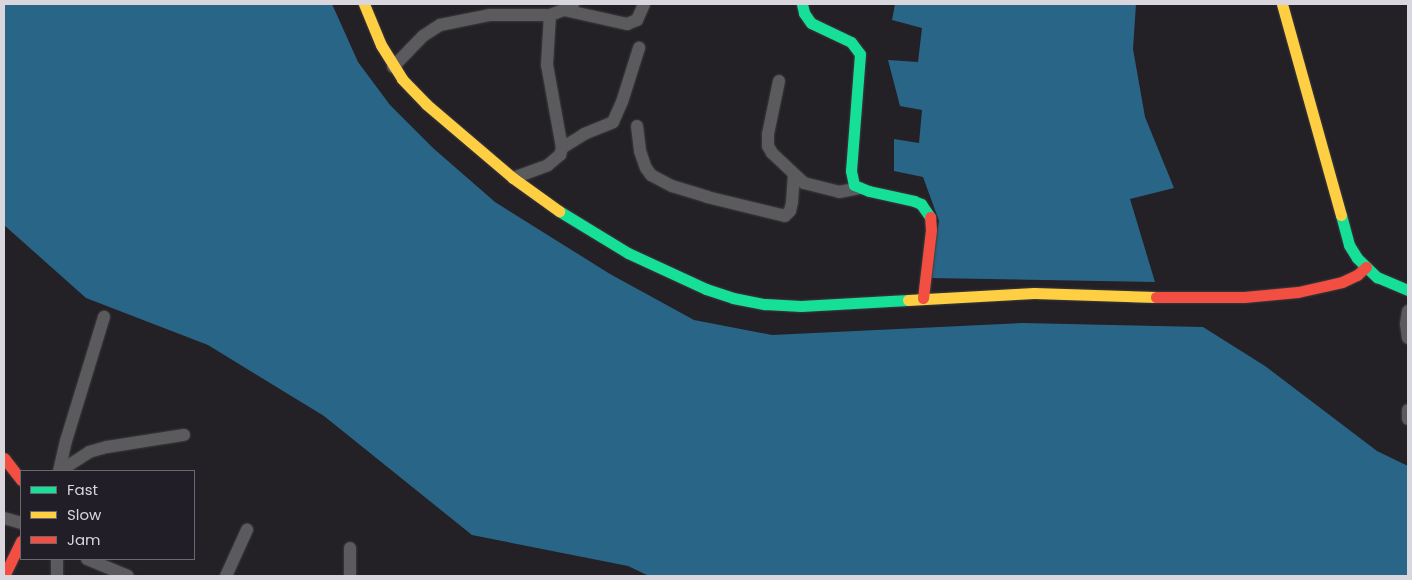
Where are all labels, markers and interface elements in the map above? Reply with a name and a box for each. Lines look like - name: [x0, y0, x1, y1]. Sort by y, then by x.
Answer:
- legend: [20, 470, 195, 560]
- text: Fast: [67, 479, 98, 500]
- text: Slow: [67, 504, 101, 525]
- text: Jam: [67, 529, 101, 550]

